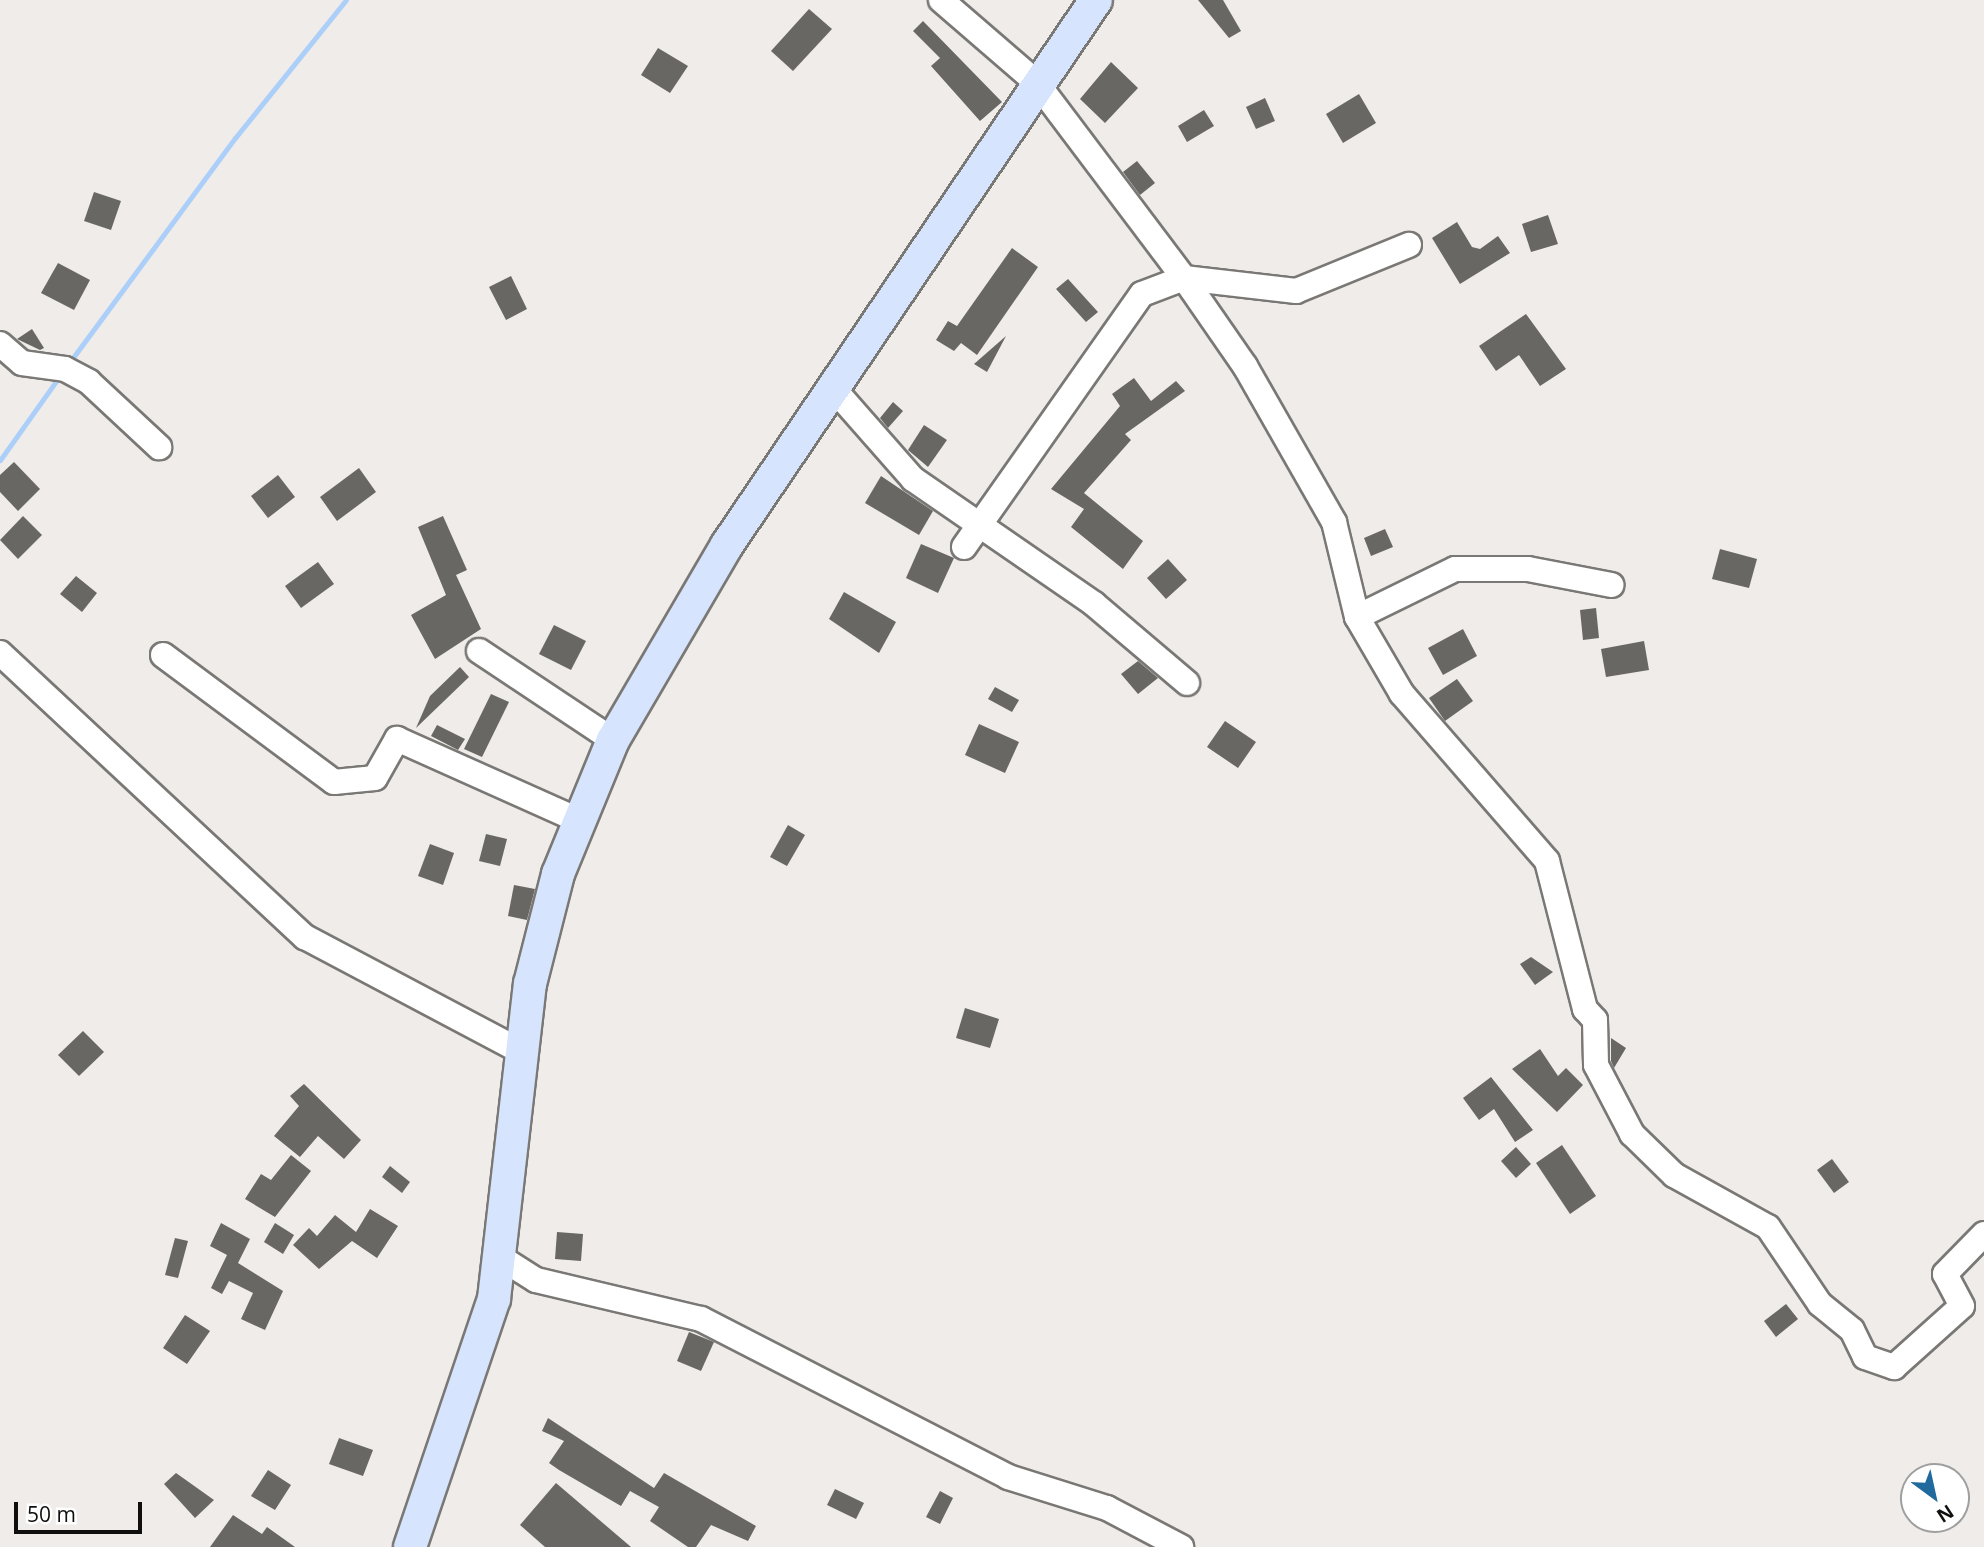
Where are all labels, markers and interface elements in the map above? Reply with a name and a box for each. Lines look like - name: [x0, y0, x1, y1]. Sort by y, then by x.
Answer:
- north arrow: [1900, 1463, 1970, 1533]
- scale bar: [18, 1488, 145, 1532]
- text: N: [1932, 1499, 1959, 1529]
- text: 50 m: [27, 1500, 76, 1528]

